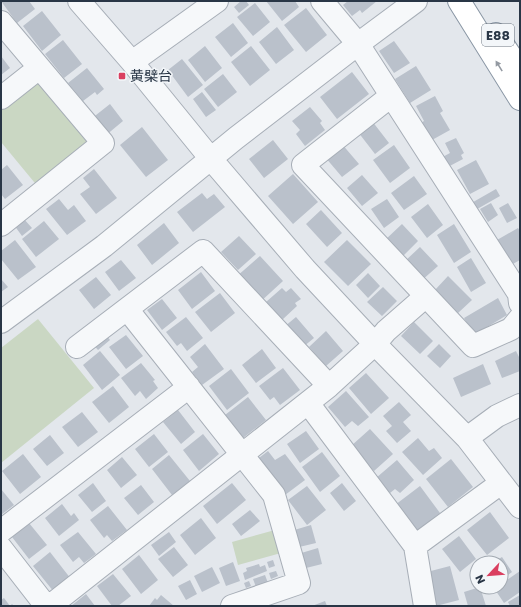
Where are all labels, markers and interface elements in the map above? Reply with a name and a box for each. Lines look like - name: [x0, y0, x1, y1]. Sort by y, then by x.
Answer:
- road number: E88: [482, 24, 514, 46]
- one-way arrow: [496, 60, 503, 72]
- place label: 黄檗台: [130, 66, 172, 86]
- marker: 黄檗台: [117, 71, 127, 81]
- north arrow: [469, 555, 509, 595]
- text: N: [471, 572, 489, 587]

